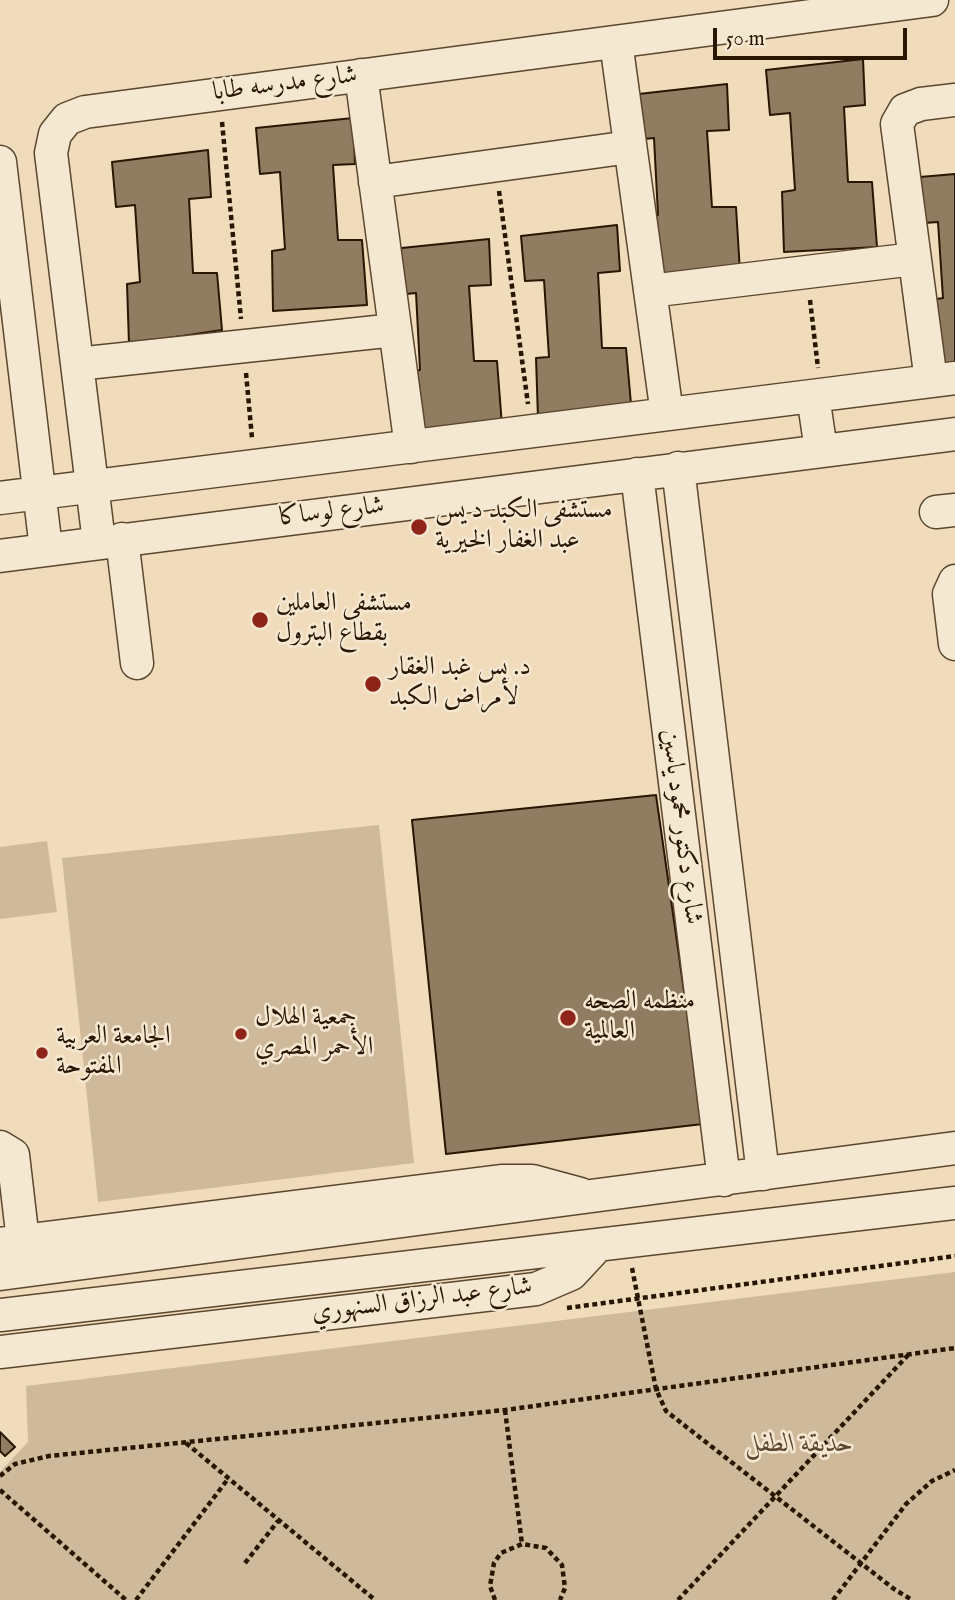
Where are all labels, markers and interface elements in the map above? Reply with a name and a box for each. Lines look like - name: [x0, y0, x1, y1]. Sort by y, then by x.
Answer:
- scale bar: [717, 14, 911, 58]
- text: 50 m: [726, 26, 765, 53]
- street label: شارع مدرسه طابا: [211, 61, 359, 109]
- street label: شارع لوساكا: [278, 491, 386, 535]
- place label: مستشفى الكبد د يس عبد الغفار الخيرية: [435, 496, 613, 558]
- marker: مستشفى الكبد د يس عبد الغفار الخيرية: [409, 517, 429, 537]
- place label: مستشفى العاملين بقطاع البترول: [276, 589, 412, 650]
- marker: مستشفى العاملين بقطاع البترول: [250, 610, 270, 630]
- place label: د. يس غبد الغقار لأمراض الكبد: [389, 653, 531, 714]
- marker: د. يس غبد الغقار لأمراض الكبد: [363, 674, 383, 694]
- street label: شارع دكتور محمود ياسين: [653, 727, 707, 927]
- place label: منظمه الصحه العالمية: [584, 987, 695, 1048]
- place label: جمعية الهلال الأحمر المصري: [255, 1003, 373, 1064]
- marker: منظمه الصحه العالمية: [558, 1008, 578, 1028]
- place label: الجامعة العربية المفتوحة: [56, 1022, 171, 1084]
- marker: جمعية الهلال الأحمر المصري: [233, 1026, 249, 1042]
- marker: الجامعة العربية المفتوحة: [34, 1045, 50, 1061]
- street label: شارع عبد الرزاق السنهوري: [310, 1272, 534, 1330]
- park label: حديقة الطفل: [744, 1430, 854, 1462]

